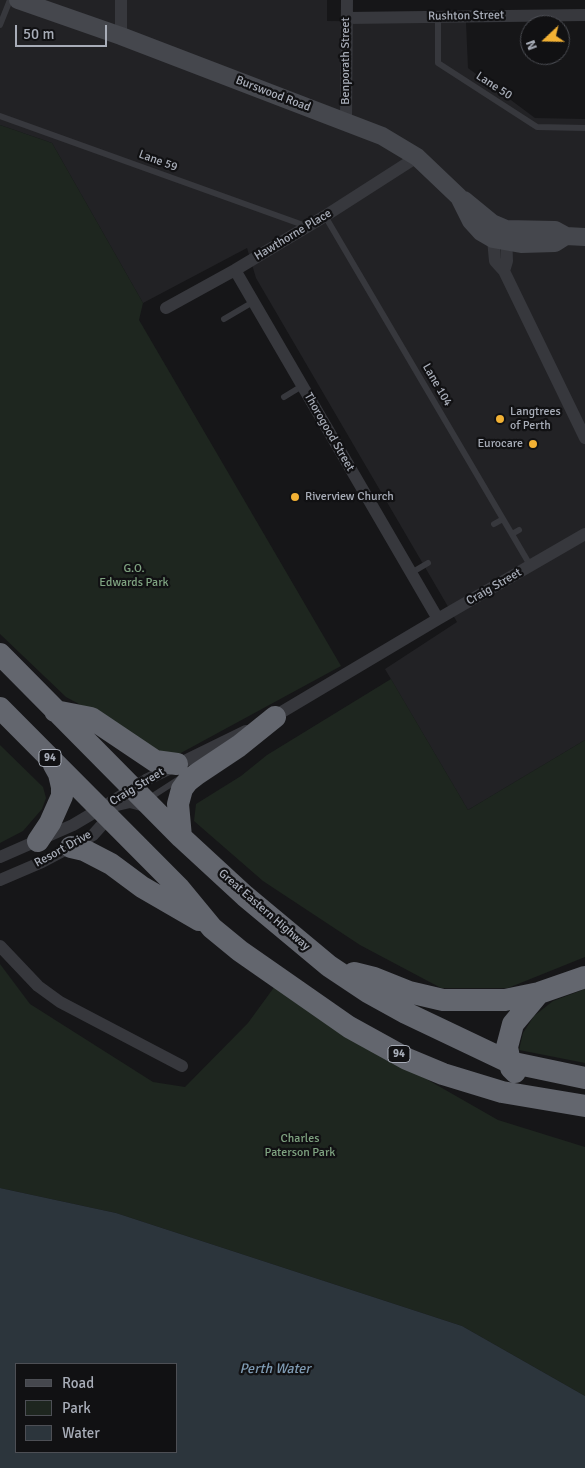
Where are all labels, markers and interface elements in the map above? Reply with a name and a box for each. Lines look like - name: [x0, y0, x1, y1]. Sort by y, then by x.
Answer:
- street label: Rushton Street: [428, 8, 504, 24]
- scale bar: [18, 15, 110, 47]
- north arrow: [520, 15, 570, 65]
- street label: Benporath Street: [339, 17, 353, 105]
- text: 50 m: [23, 25, 54, 43]
- text: N: [522, 38, 541, 53]
- street label: Lane 50: [473, 69, 515, 103]
- street label: Burswood Road: [233, 73, 313, 115]
- street label: Lane 59: [137, 147, 179, 175]
- street label: Hawthorne Place: [252, 206, 334, 264]
- street label: Lane 104: [419, 361, 455, 409]
- street label: Thorogood Street: [301, 390, 357, 474]
- place label: Langtrees of Perth: [510, 405, 561, 433]
- marker: Langtrees of Perth: [494, 413, 506, 425]
- place label: Eurocare: [477, 437, 523, 451]
- marker: Eurocare: [527, 438, 539, 450]
- place label: Riverview Church: [305, 490, 394, 504]
- marker: Riverview Church: [289, 491, 301, 503]
- park label: G.O. Edwards Park: [99, 562, 169, 590]
- street label: Craig Street: [464, 565, 524, 609]
- road number: 94: [39, 750, 61, 766]
- street label: Craig Street: [107, 765, 167, 809]
- street label: Resort Drive: [32, 827, 94, 871]
- street label: Great Eastern Highway: [215, 866, 313, 954]
- road number: 94: [388, 1046, 410, 1062]
- park label: Charles Paterson Park: [265, 1132, 335, 1160]
- water label: Perth Water: [240, 1361, 310, 1377]
- legend: [15, 1363, 178, 1453]
- text: Road: [62, 1374, 94, 1392]
- text: Park: [62, 1399, 91, 1417]
- text: Water: [62, 1424, 100, 1442]

